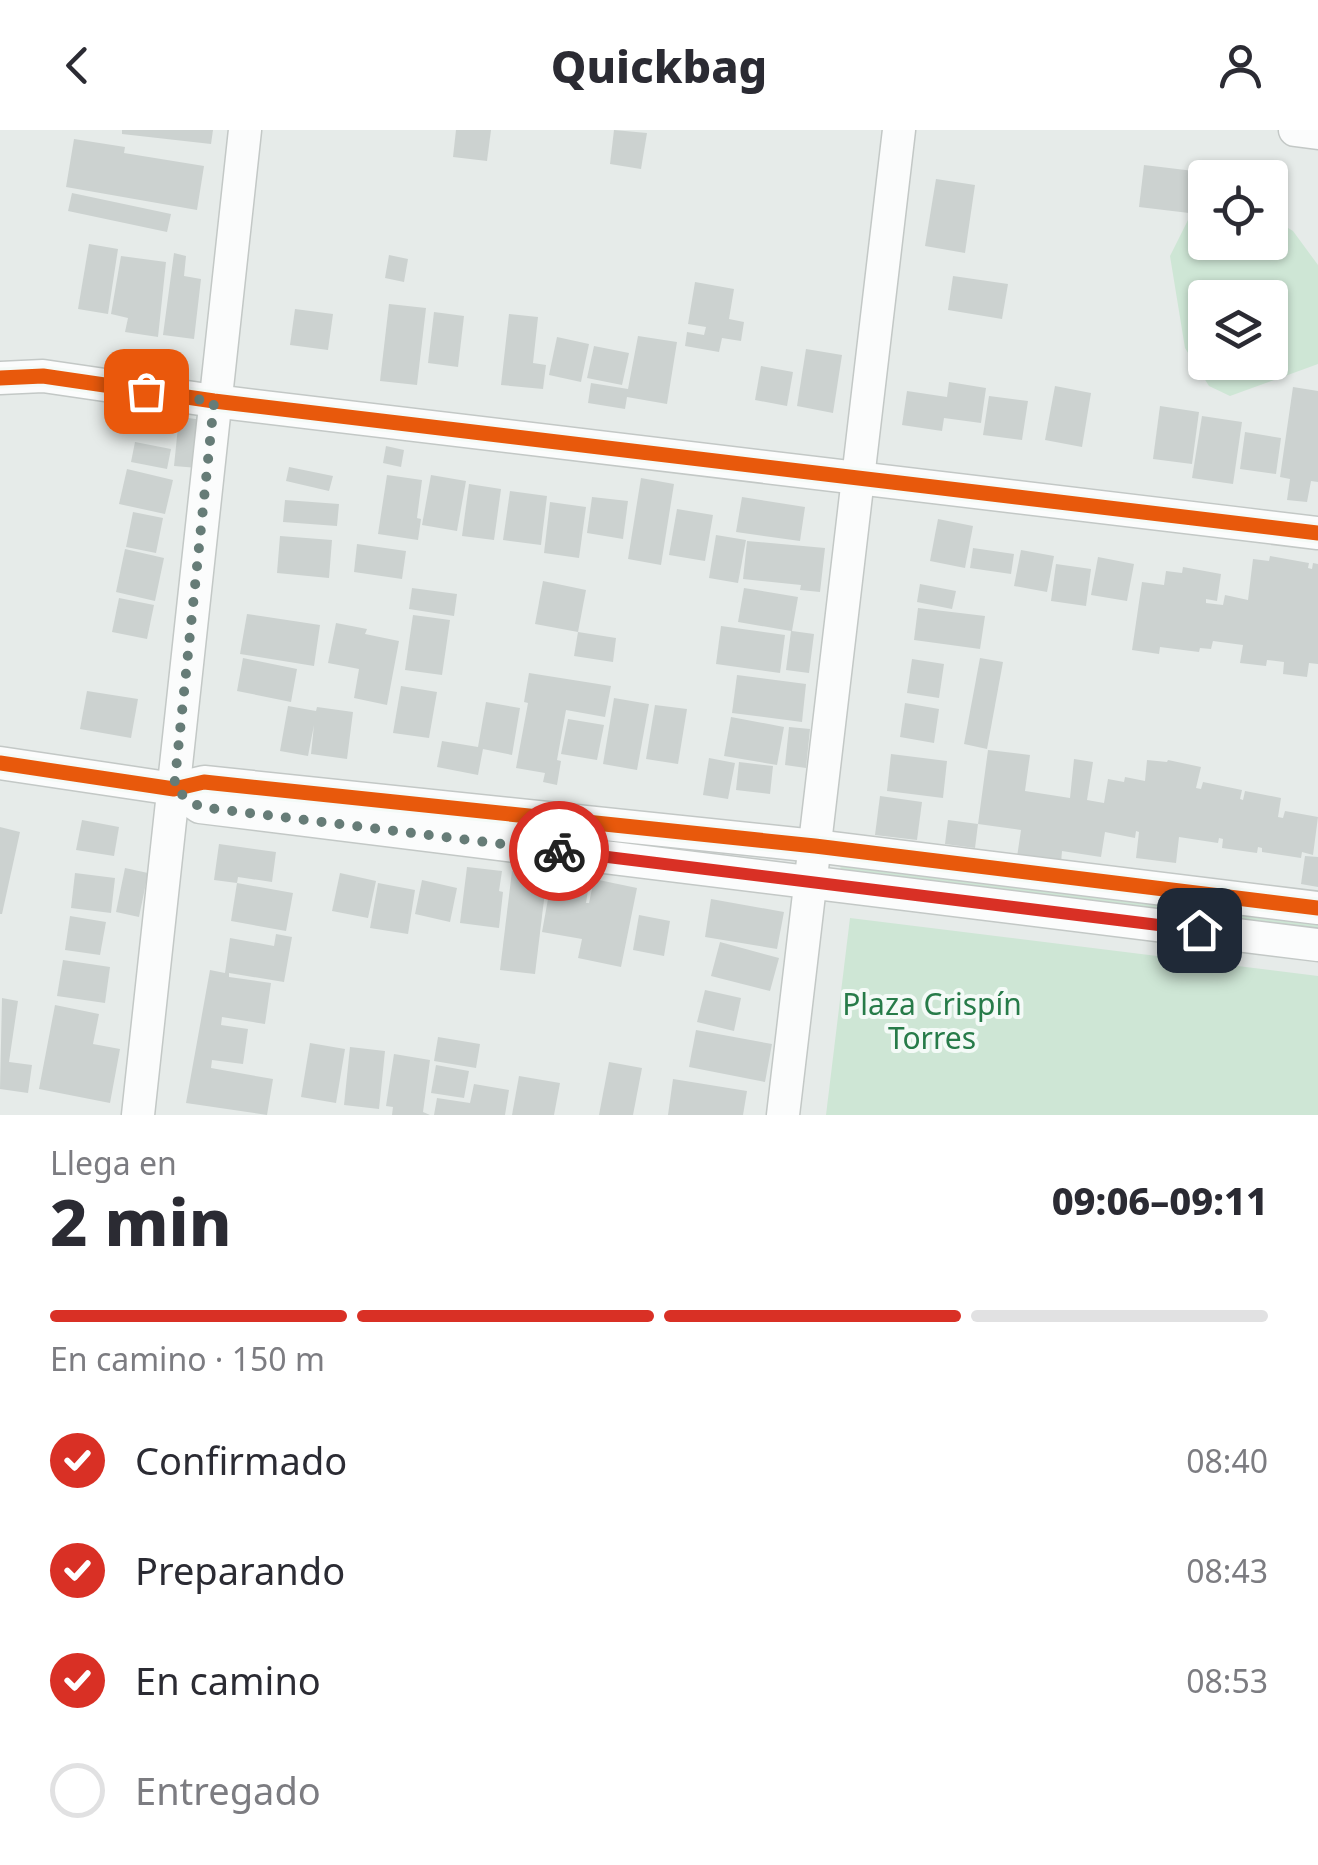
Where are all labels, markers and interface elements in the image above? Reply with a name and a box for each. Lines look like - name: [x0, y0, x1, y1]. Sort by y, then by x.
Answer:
- text: Quickbag: [551, 35, 767, 96]
- icon: back: [50, 38, 105, 93]
- icon: person: [1213, 38, 1268, 93]
- map controls: [1188, 160, 1288, 380]
- button: locate: [1188, 160, 1288, 260]
- button: layers: [1188, 280, 1288, 380]
- pin: [104, 349, 189, 434]
- icon: bag: [119, 364, 174, 419]
- courier: [509, 801, 609, 901]
- icon: bike: [532, 824, 587, 879]
- pin: [1157, 888, 1242, 973]
- icon: home: [1172, 903, 1227, 958]
- park label: Plaza Crispín Torres: [842, 983, 1022, 1058]
- text: Llega en: [50, 1141, 177, 1184]
- text: 09:06–09:11: [1052, 1174, 1268, 1226]
- text: 2 min: [50, 1177, 232, 1265]
- text: En camino · 150 m: [50, 1337, 325, 1380]
- icon: check: [50, 1433, 105, 1488]
- text: Confirmado: [135, 1434, 347, 1486]
- text: 08:40: [1186, 1439, 1268, 1482]
- icon: check: [50, 1543, 105, 1598]
- text: Preparando: [135, 1544, 345, 1596]
- text: 08:43: [1186, 1549, 1268, 1592]
- icon: check: [50, 1653, 105, 1708]
- text: En camino: [135, 1654, 321, 1706]
- text: 08:53: [1186, 1659, 1268, 1702]
- text: Entregado: [135, 1764, 321, 1816]

